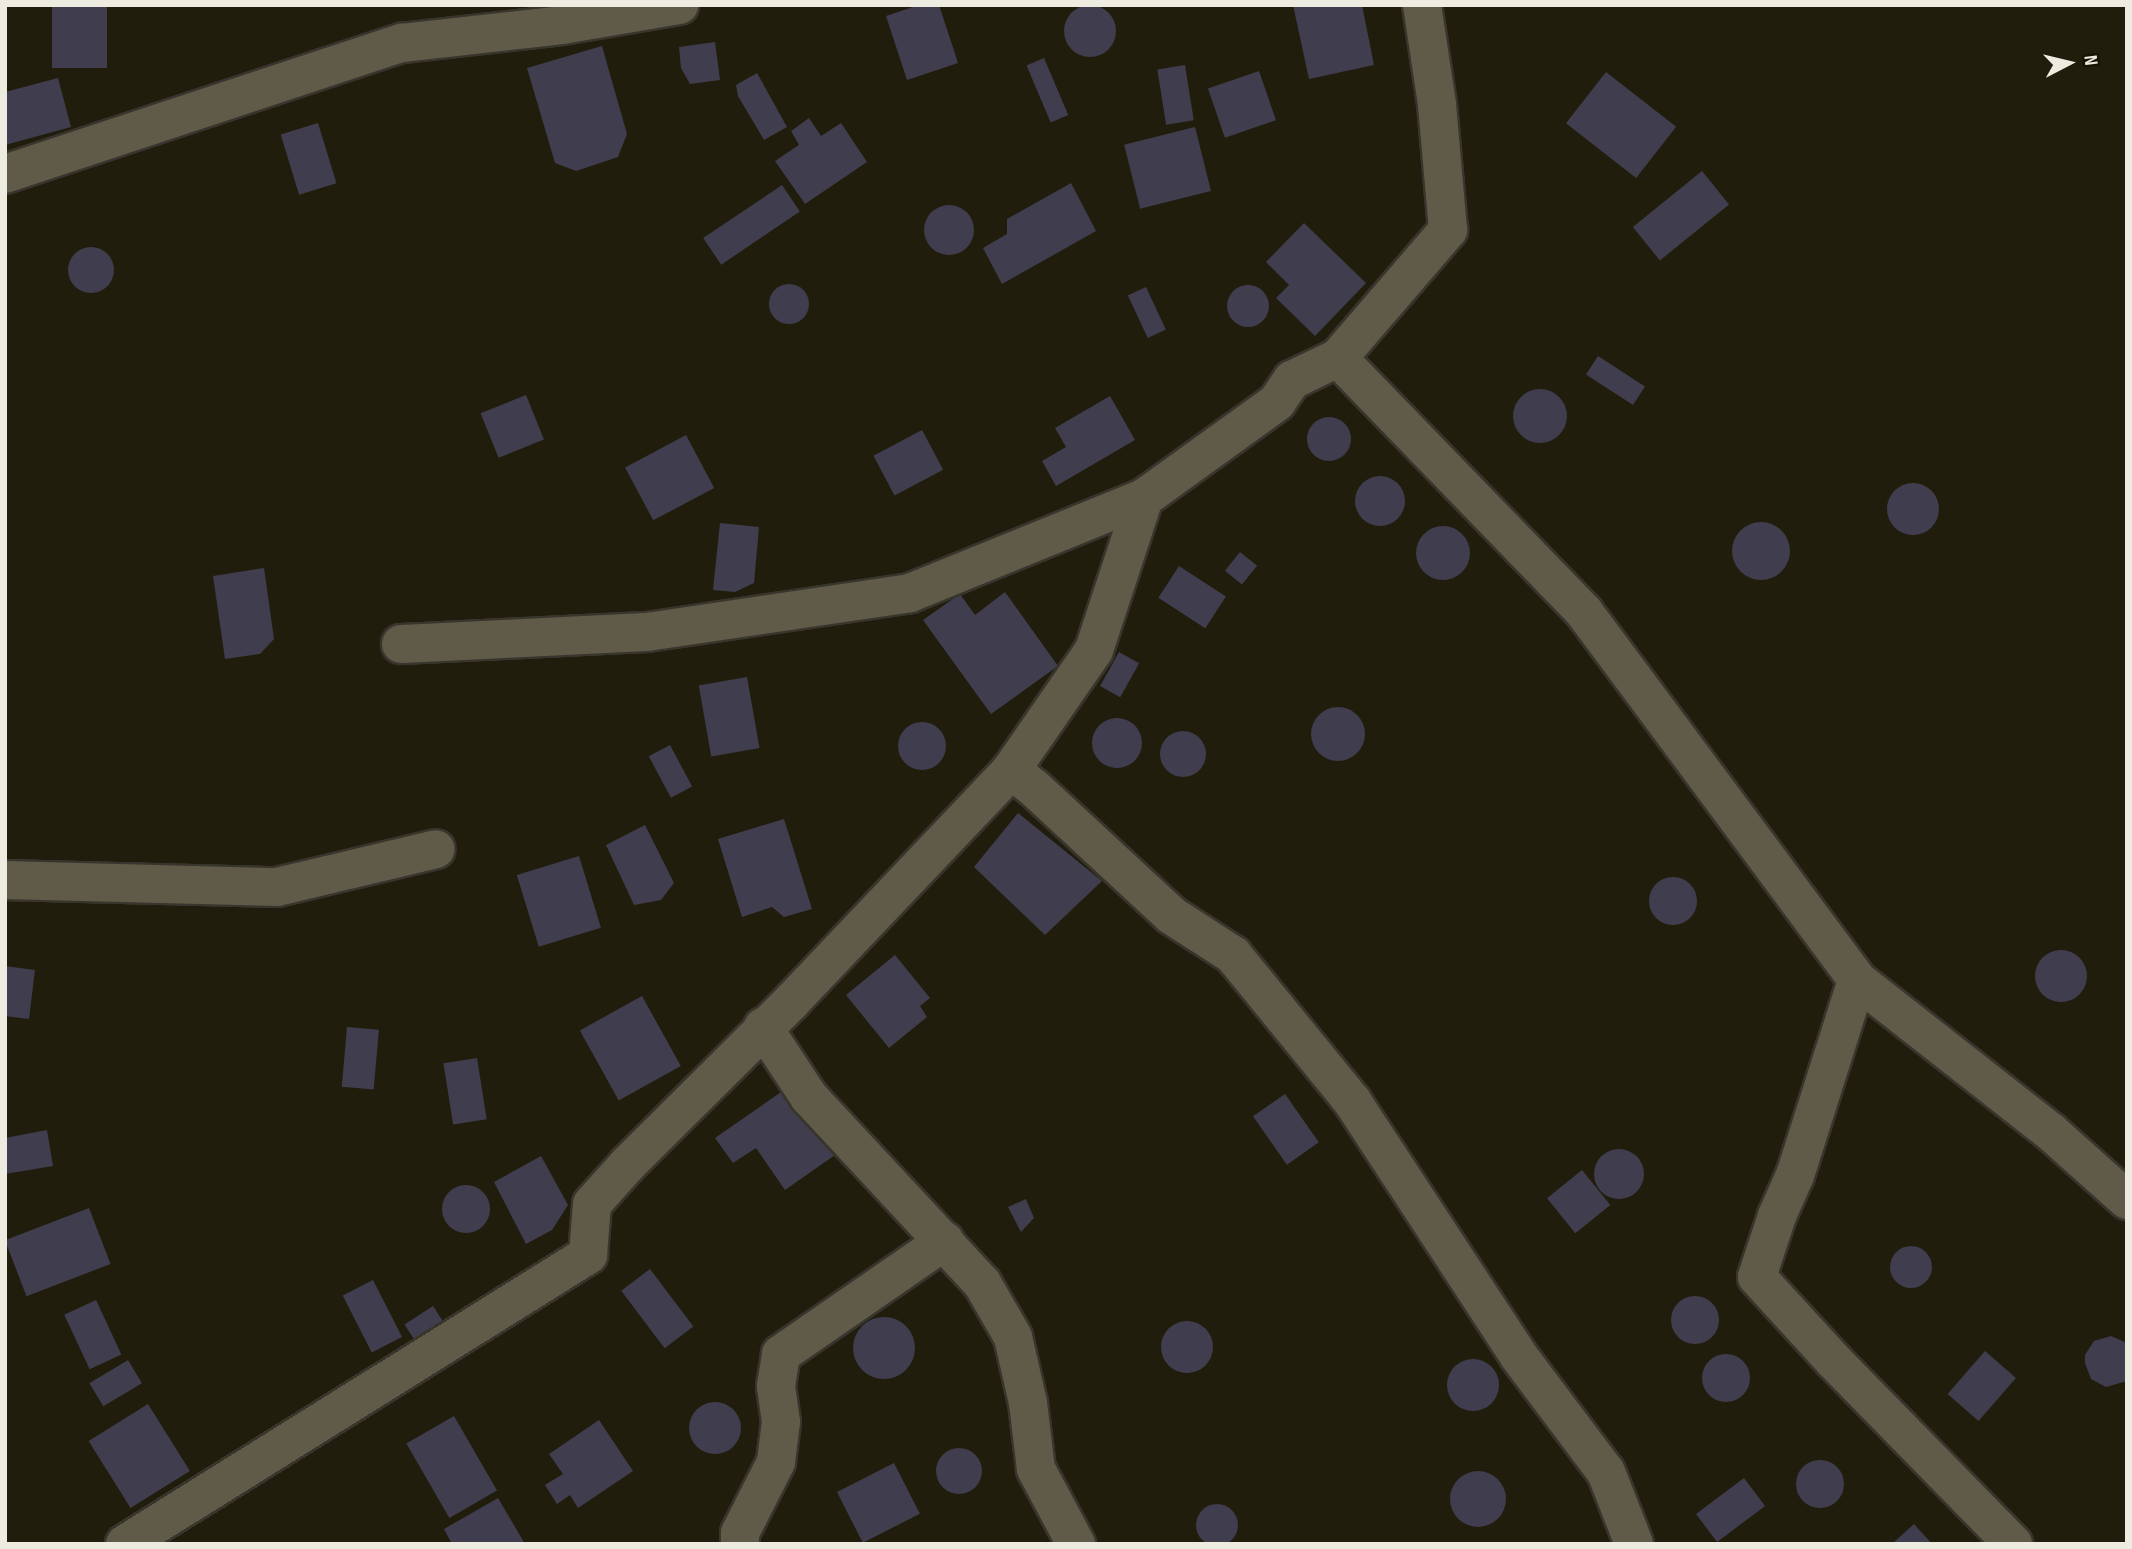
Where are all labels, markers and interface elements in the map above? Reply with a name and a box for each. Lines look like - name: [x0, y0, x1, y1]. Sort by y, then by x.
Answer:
- north arrow: [2034, 28, 2104, 98]
- text: N: [2078, 54, 2102, 67]

